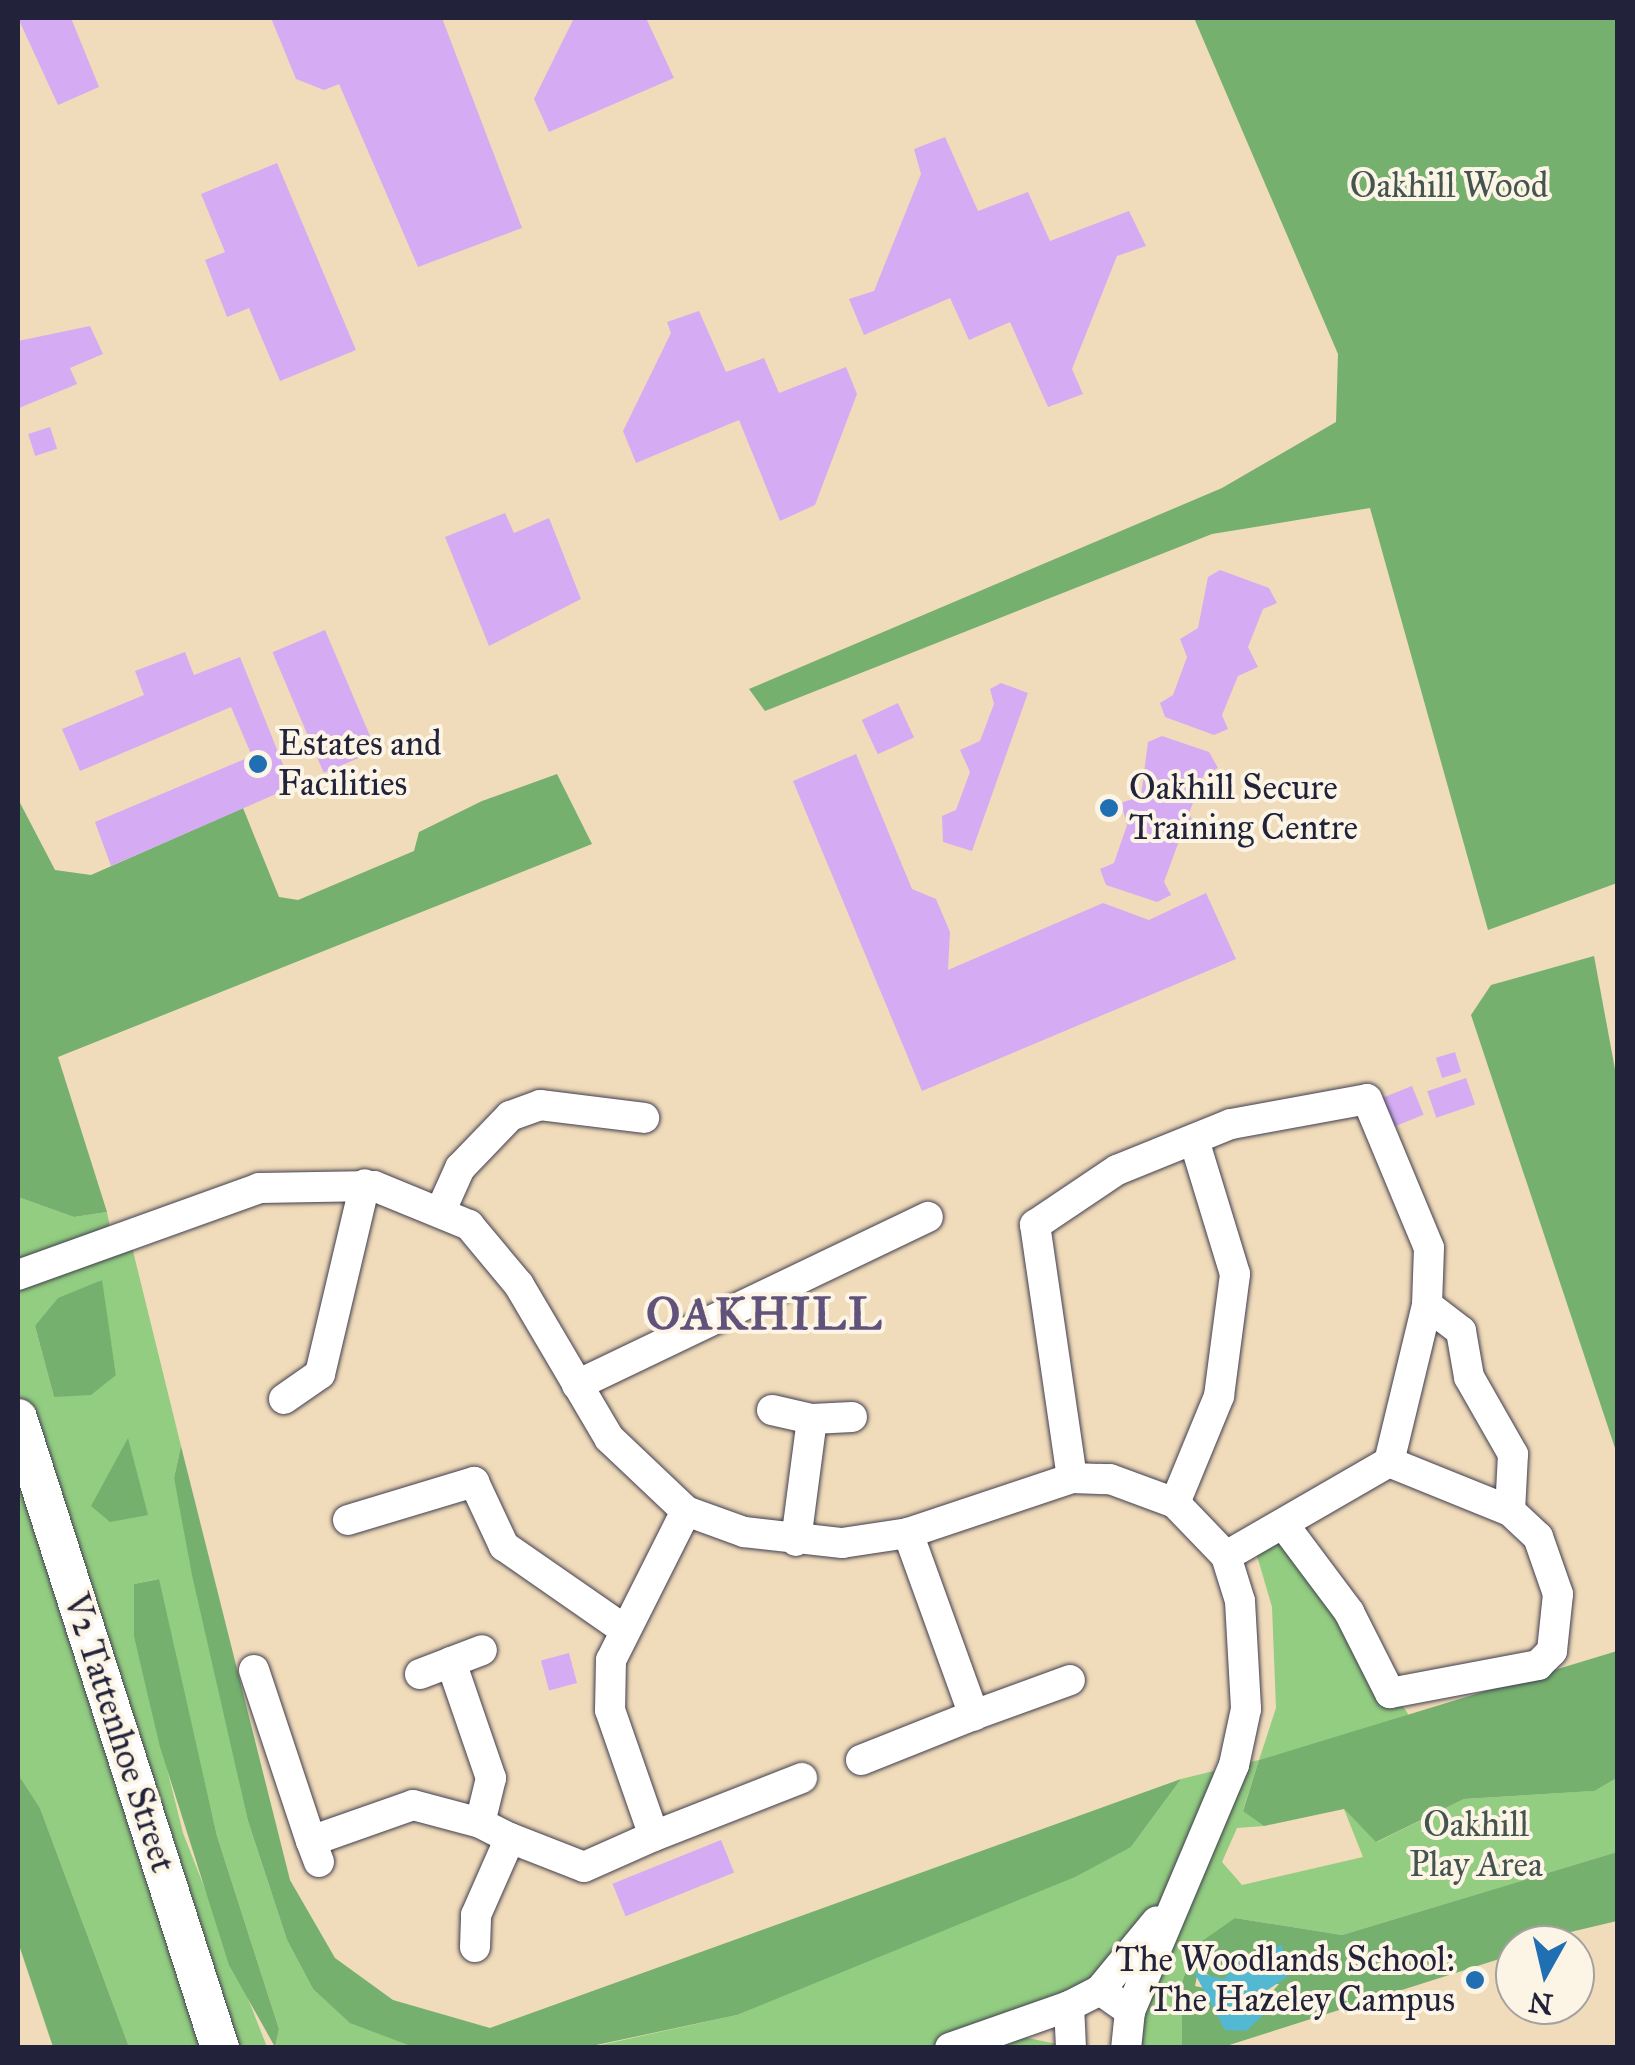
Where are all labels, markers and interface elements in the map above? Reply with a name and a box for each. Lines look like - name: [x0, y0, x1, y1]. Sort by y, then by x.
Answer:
- park label: Oakhill Wood: [1350, 165, 1548, 207]
- place label: Estates and Facilities: [278, 723, 442, 805]
- marker: Estates and Facilities: [247, 753, 269, 775]
- place label: Oakhill Secure Training Centre: [1129, 767, 1358, 849]
- marker: Oakhill Secure Training Centre: [1098, 797, 1120, 819]
- district label: OAKHILL: [646, 1287, 884, 1341]
- street label: V2 Tattenhoe Street: [54, 1588, 184, 1878]
- park label: Oakhill Play Area: [1409, 1804, 1543, 1886]
- north arrow: [1495, 1925, 1595, 2025]
- place label: The Woodlands School: The Hazeley Campus: [1115, 1939, 1455, 2021]
- marker: The Woodlands School: The Hazeley Campus: [1464, 1969, 1486, 1991]
- text: N: [1527, 1984, 1555, 2022]

